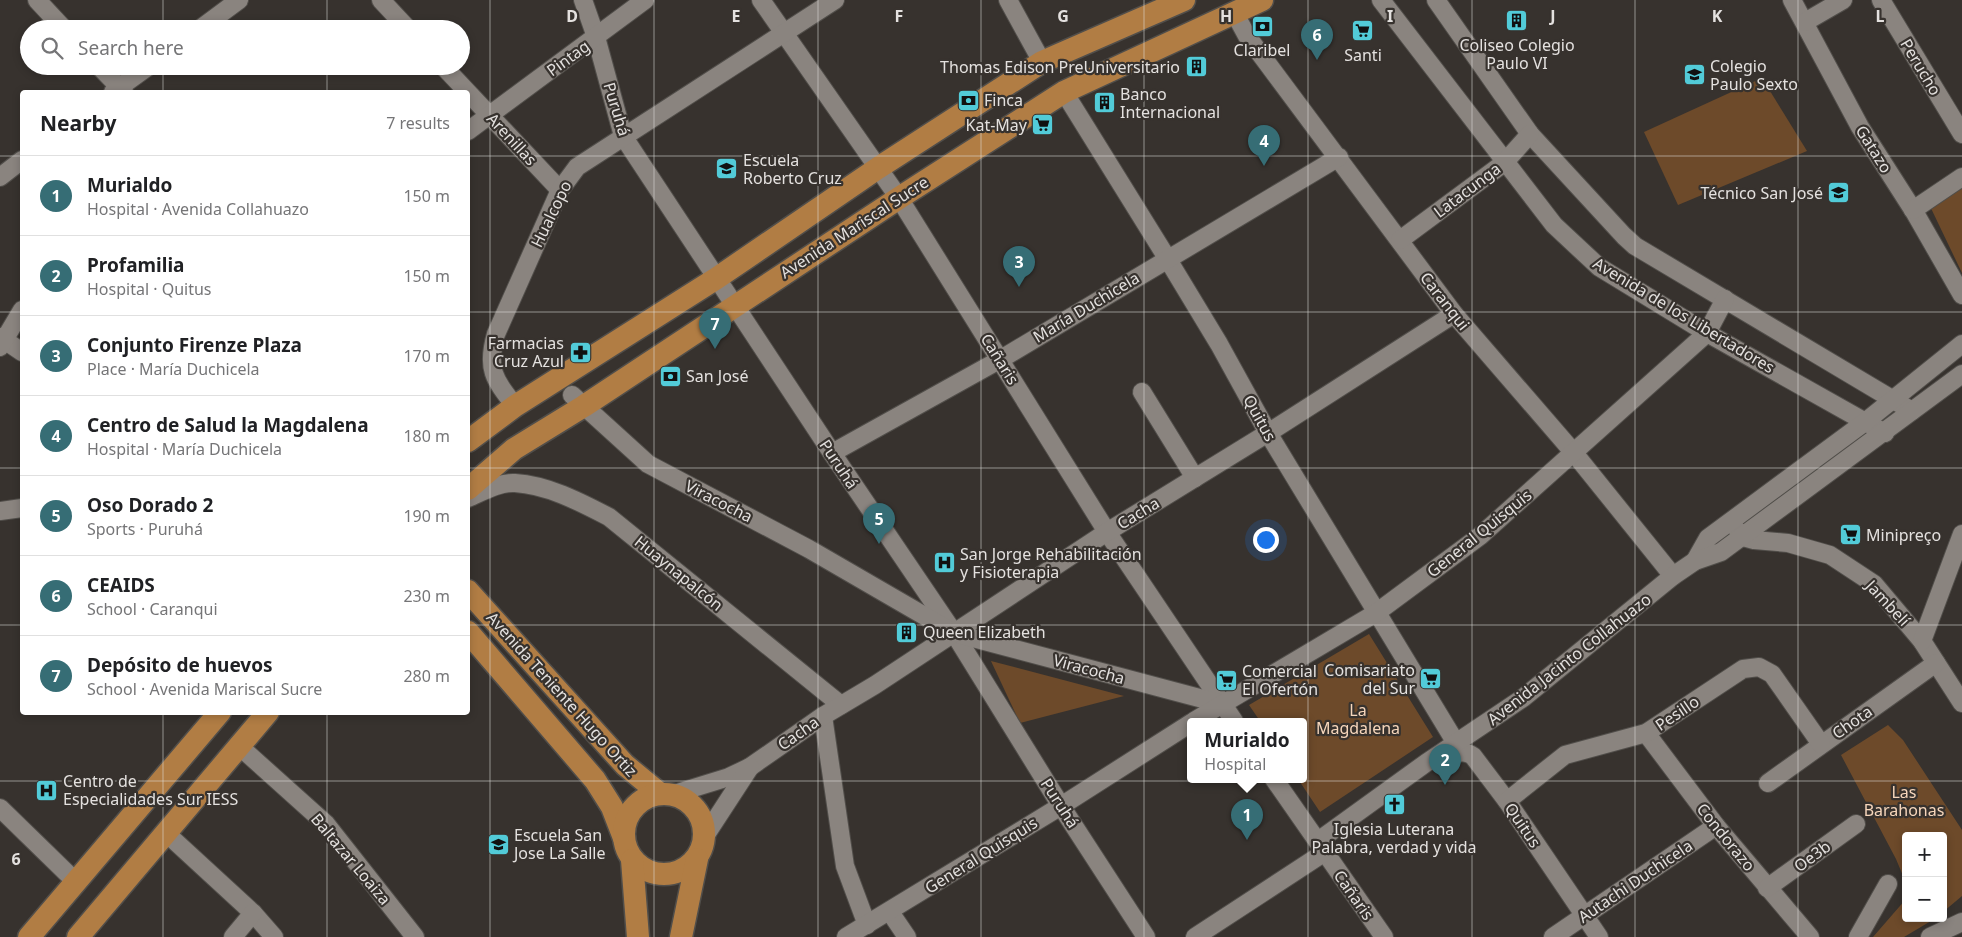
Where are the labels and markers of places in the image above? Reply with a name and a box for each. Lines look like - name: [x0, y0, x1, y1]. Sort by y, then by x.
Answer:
- building icon: Coliseo Colegio Paulo VI: [1505, 9, 1529, 33]
- bank icon: Claribel: [1250, 14, 1274, 38]
- pin: 6: [1301, 19, 1333, 60]
- supermarket icon: Santi: [1351, 19, 1375, 43]
- place label: Coliseo Colegio Paulo VI: [1459, 34, 1575, 74]
- place label: Claribel: [1234, 39, 1290, 61]
- place label: Santi: [1344, 44, 1382, 66]
- building icon: Thomas Edison PreUniversitario: [1184, 55, 1208, 79]
- place label: Colegio Paulo Sexto: [1710, 55, 1798, 95]
- place label: Thomas Edison PreUniversitario: [940, 56, 1180, 78]
- school or university icon: Colegio Paulo Sexto: [1682, 63, 1706, 87]
- place label: Banco Internacional: [1120, 83, 1220, 123]
- bank icon: Finca: [956, 88, 980, 112]
- place label: Finca: [984, 89, 1023, 111]
- building icon: Banco Internacional: [1092, 91, 1116, 115]
- supermarket icon: Kat-May: [1031, 113, 1055, 137]
- place label: Kat-May: [966, 114, 1028, 136]
- pin: 4: [1248, 125, 1280, 166]
- place label: Escuela Roberto Cruz: [743, 149, 842, 189]
- school or university icon: Escuela Roberto Cruz: [715, 157, 739, 181]
- school or university icon: Técnico San José: [1827, 181, 1851, 205]
- place label: Técnico San José: [1700, 182, 1823, 204]
- pin: 3: [1003, 246, 1035, 287]
- pin: 7: [699, 308, 731, 349]
- place label: Farmacias Cruz Azul: [488, 332, 564, 372]
- pharmacy icon: Farmacias Cruz Azul: [568, 340, 592, 364]
- bank icon: San José: [658, 364, 682, 388]
- place label: San José: [686, 365, 749, 387]
- pin: 5: [863, 503, 895, 544]
- supermarket icon: Minipreço: [1838, 523, 1862, 547]
- place label: Minipreço: [1866, 524, 1941, 546]
- place label: San Jorge Rehabilitación y Fisioterapia: [960, 543, 1142, 583]
- hospital icon: San Jorge Rehabilitación y Fisioterapia: [932, 551, 956, 575]
- building icon: Queen Elizabeth: [895, 620, 919, 644]
- place label: Queen Elizabeth: [923, 621, 1046, 643]
- place label: Comisariato del Sur: [1324, 659, 1415, 699]
- place label: Comercial El Ofertón: [1242, 660, 1318, 700]
- supermarket icon: Comisariato del Sur: [1419, 667, 1443, 691]
- supermarket icon: Comercial El Ofertón: [1214, 668, 1238, 692]
- pin: 2: [1429, 744, 1461, 785]
- place label: Centro de Especialidades Sur IESS: [63, 770, 239, 810]
- hospital icon: Centro de Especialidades Sur IESS: [35, 778, 59, 802]
- church icon: Iglesia Luterana Palabra, verdad y vida: [1382, 793, 1406, 817]
- pin: 1: [1231, 799, 1263, 840]
- place label: Iglesia Luterana Palabra, verdad y vida: [1312, 818, 1476, 858]
- place label: Escuela San Jose La Salle: [512, 824, 605, 864]
- school or university icon: Escuela San Jose La Salle: [486, 832, 510, 856]

